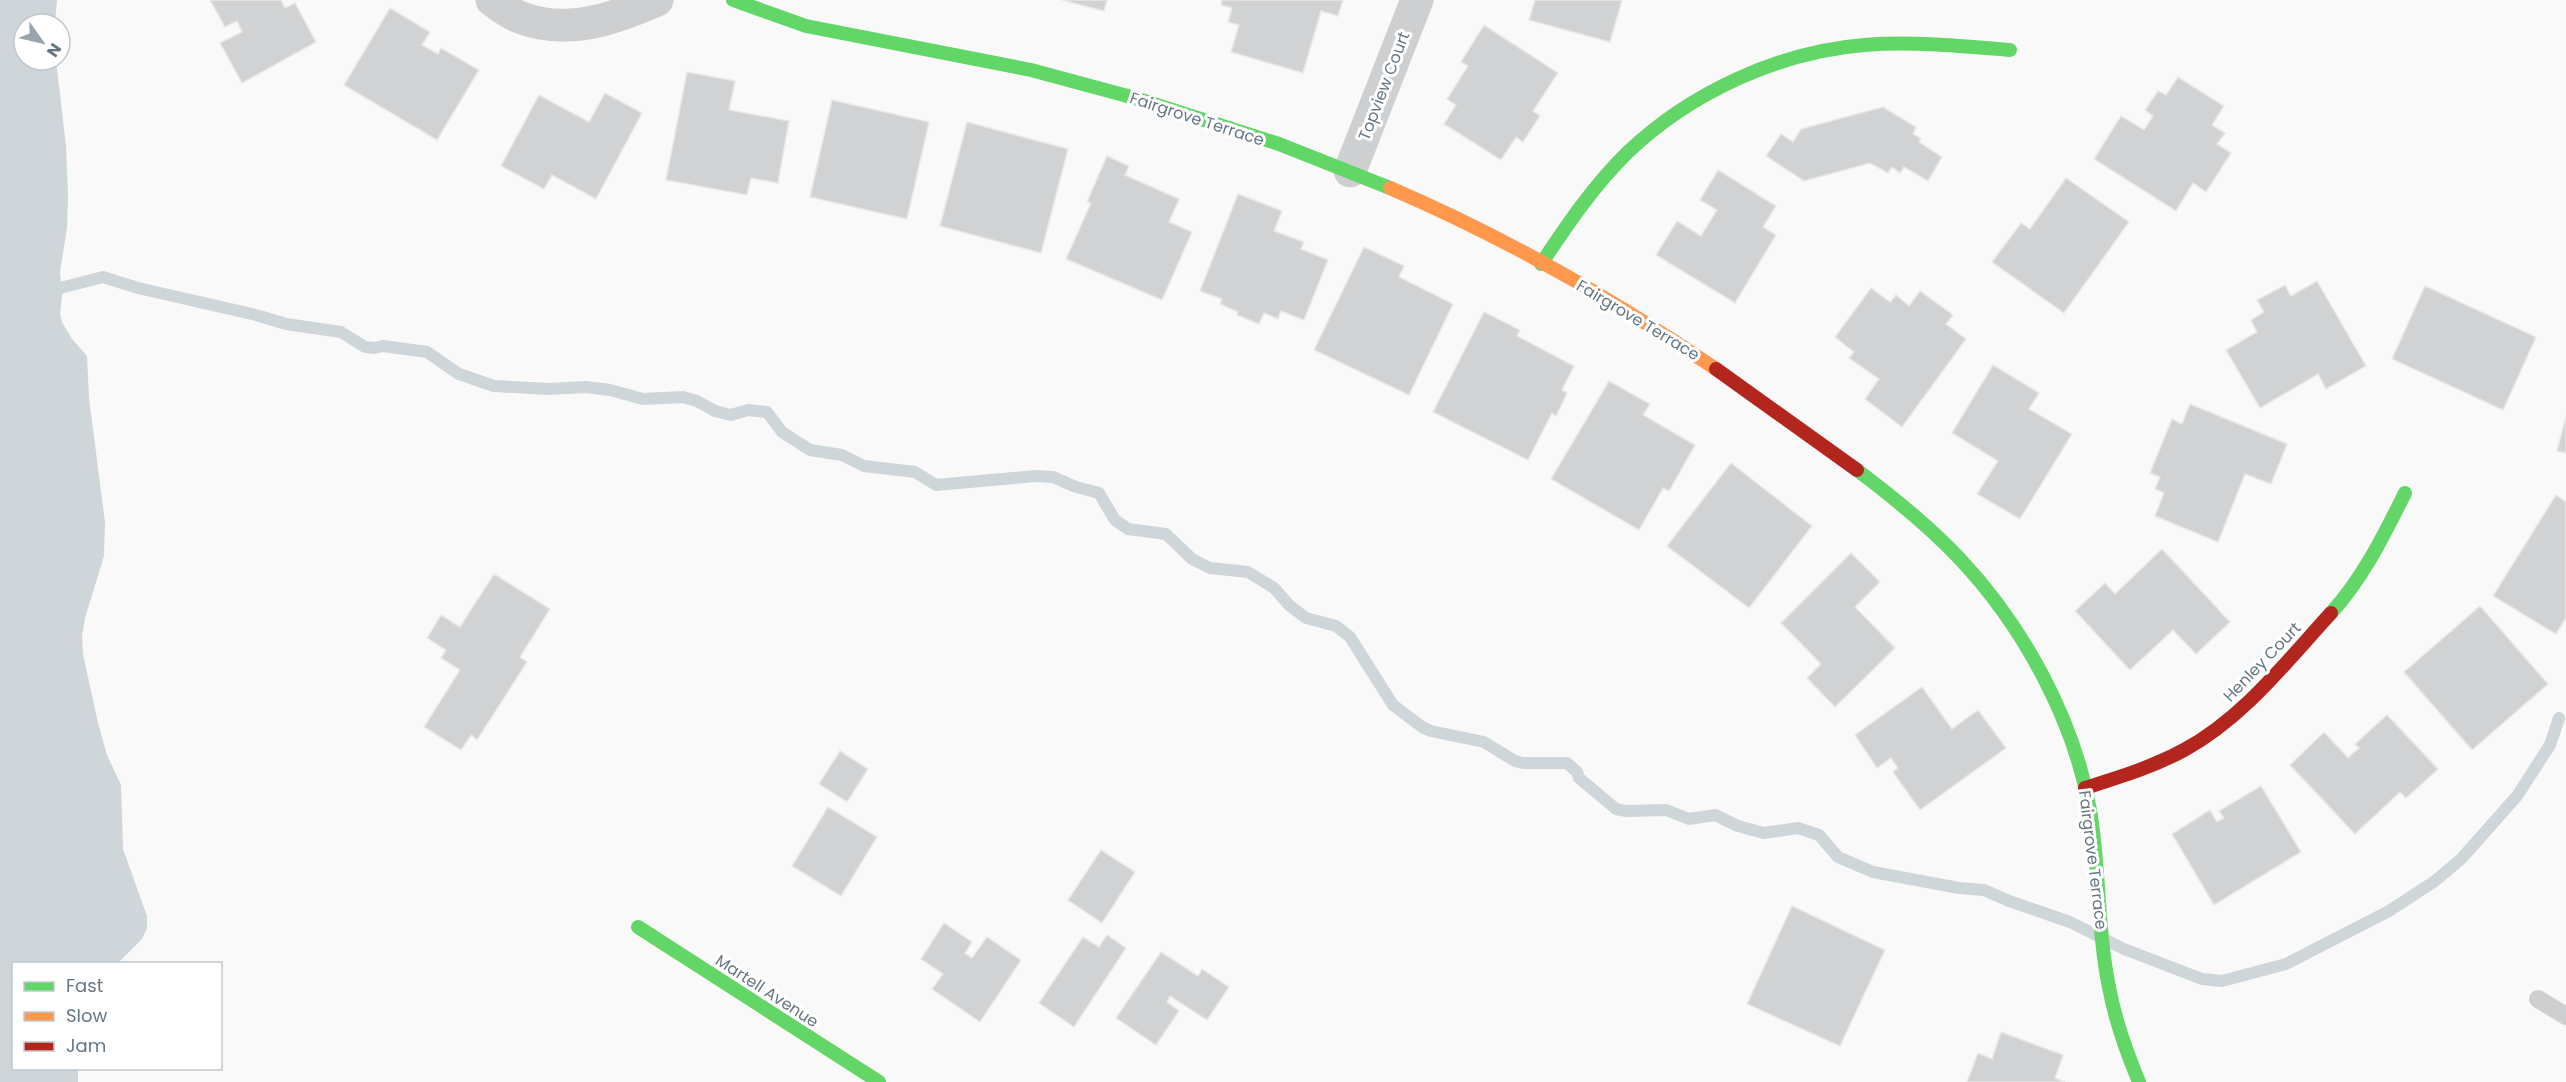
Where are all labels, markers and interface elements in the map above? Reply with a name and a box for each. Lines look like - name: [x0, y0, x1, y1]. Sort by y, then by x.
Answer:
- north arrow: [12, 12, 72, 72]
- street label: Topview Court: [1353, 28, 1415, 144]
- text: N: [41, 39, 67, 62]
- street label: Fairgrove Terrace: [1127, 86, 1267, 152]
- street label: Fairgrove Terrace: [1572, 274, 1704, 366]
- street label: Henley Court: [2218, 617, 2306, 707]
- street label: Fairgrove Terrace: [2073, 789, 2113, 931]
- street label: Martell Avenue: [711, 949, 823, 1033]
- legend: [12, 962, 222, 1070]
- text: Fast: [66, 973, 103, 998]
- text: Slow: [66, 1003, 108, 1028]
- text: Jam: [66, 1033, 106, 1058]

